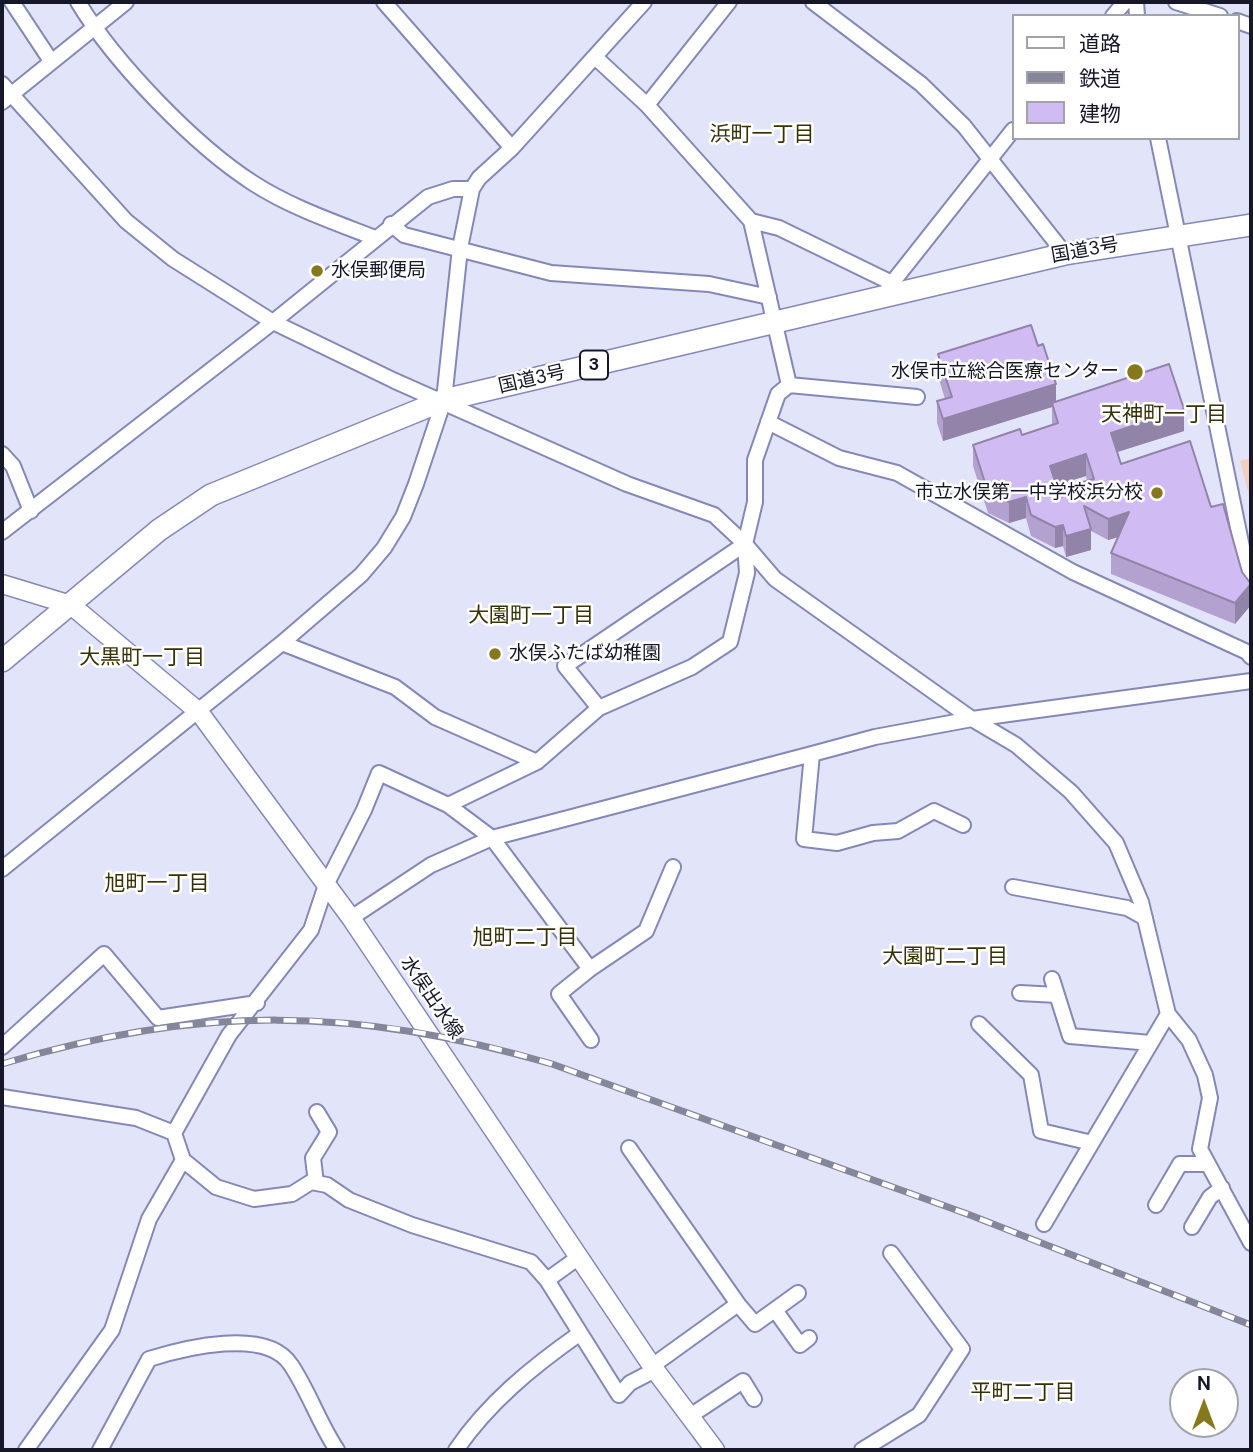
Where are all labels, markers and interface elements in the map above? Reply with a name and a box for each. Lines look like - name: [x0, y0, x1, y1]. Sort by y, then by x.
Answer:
- legend: [1012, 14, 1239, 140]
- text: 道路: [1079, 30, 1121, 58]
- text: 鉄道: [1079, 65, 1121, 93]
- text: 建物: [1079, 100, 1121, 128]
- district label: 浜町一丁目: [710, 122, 814, 148]
- street label: 国道3号: [1049, 234, 1121, 268]
- place label: 水俣郵便局: [331, 260, 426, 282]
- marker: 水俣郵便局: [309, 263, 325, 279]
- road number: 3: [580, 351, 608, 380]
- street label: 国道3号: [496, 361, 568, 399]
- place label: 水俣市立総合医療センター: [891, 361, 1119, 383]
- marker: 水俣市立総合医療センター: [1125, 362, 1145, 382]
- district label: 天神町一丁目: [1101, 402, 1227, 428]
- place label: 市立水俣第一中学校浜分校: [915, 482, 1143, 504]
- marker: 市立水俣第一中学校浜分校: [1149, 485, 1165, 501]
- district label: 大園町一丁目: [468, 603, 594, 629]
- place label: 水俣ふたば幼稚園: [509, 643, 661, 665]
- district label: 大黒町一丁目: [79, 645, 205, 671]
- marker: 水俣ふたば幼稚園: [487, 646, 503, 662]
- district label: 旭町一丁目: [105, 871, 209, 897]
- district label: 旭町二丁目: [473, 925, 577, 951]
- district label: 大園町二丁目: [882, 944, 1008, 970]
- street label: 水俣出水線: [395, 952, 467, 1044]
- north arrow: [1169, 1368, 1239, 1438]
- text: N: [1197, 1371, 1211, 1396]
- district label: 平町二丁目: [971, 1380, 1075, 1406]

